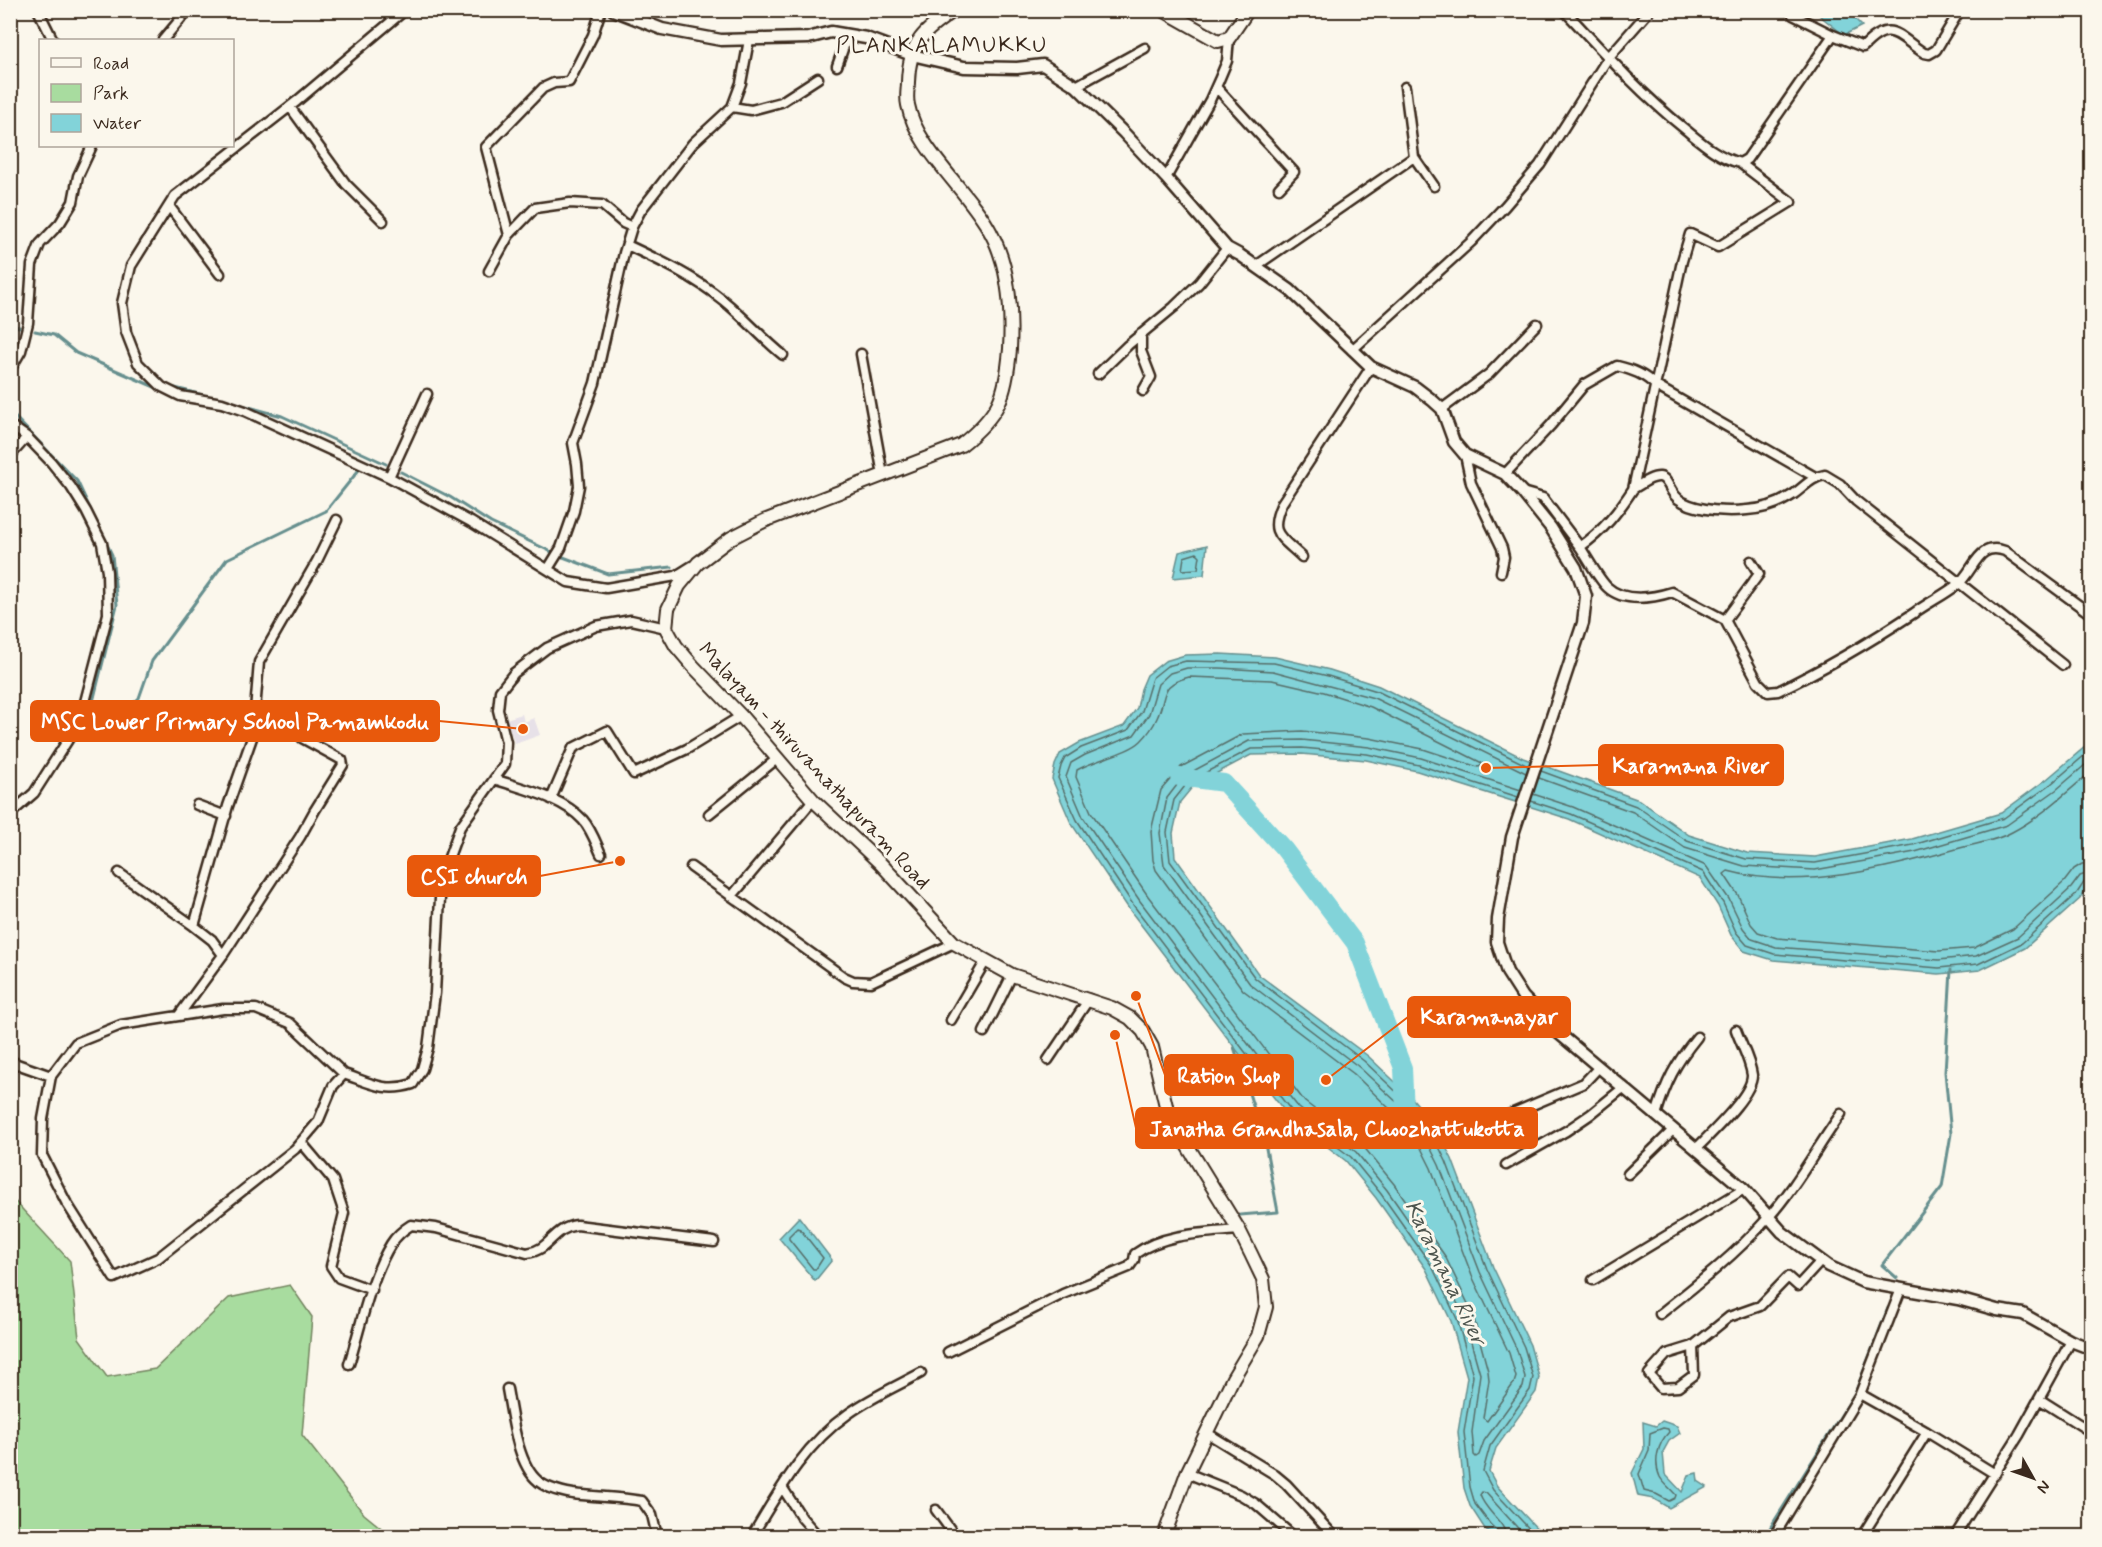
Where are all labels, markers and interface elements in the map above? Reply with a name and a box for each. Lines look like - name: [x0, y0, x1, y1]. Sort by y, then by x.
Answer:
- district label: PLANKALAMUKKU: [836, 32, 1048, 60]
- legend: [39, 39, 234, 147]
- text: Road: [93, 52, 129, 76]
- text: Park: [93, 82, 129, 106]
- text: Water: [93, 112, 142, 136]
- street label: Malayam - thiruvanathapuram Road: [692, 636, 936, 896]
- callout: MSC Lower Primary School Pamamkodu: [31, 701, 439, 741]
- text: MSC Lower Primary School Pamamkodu: [41, 709, 429, 737]
- callout: Karamana River: [1599, 745, 1783, 785]
- text: Karamana River: [1612, 753, 1771, 781]
- callout: CSI church: [408, 856, 540, 896]
- text: CSI church: [420, 864, 528, 892]
- callout: Karamanayar: [1408, 997, 1570, 1037]
- text: Karamanayar: [1420, 1004, 1559, 1032]
- callout: Ration Shop: [1165, 1055, 1293, 1095]
- text: Ration Shop: [1177, 1063, 1281, 1091]
- callout: Janatha Grandhasala, Choozhattukotta: [1136, 1108, 1537, 1148]
- text: Janatha Grandhasala, Choozhattukotta: [1149, 1116, 1525, 1144]
- water label: Karamana River: [1398, 1196, 1493, 1352]
- north arrow: [2003, 1448, 2063, 1508]
- text: N: [2032, 1476, 2055, 1498]

